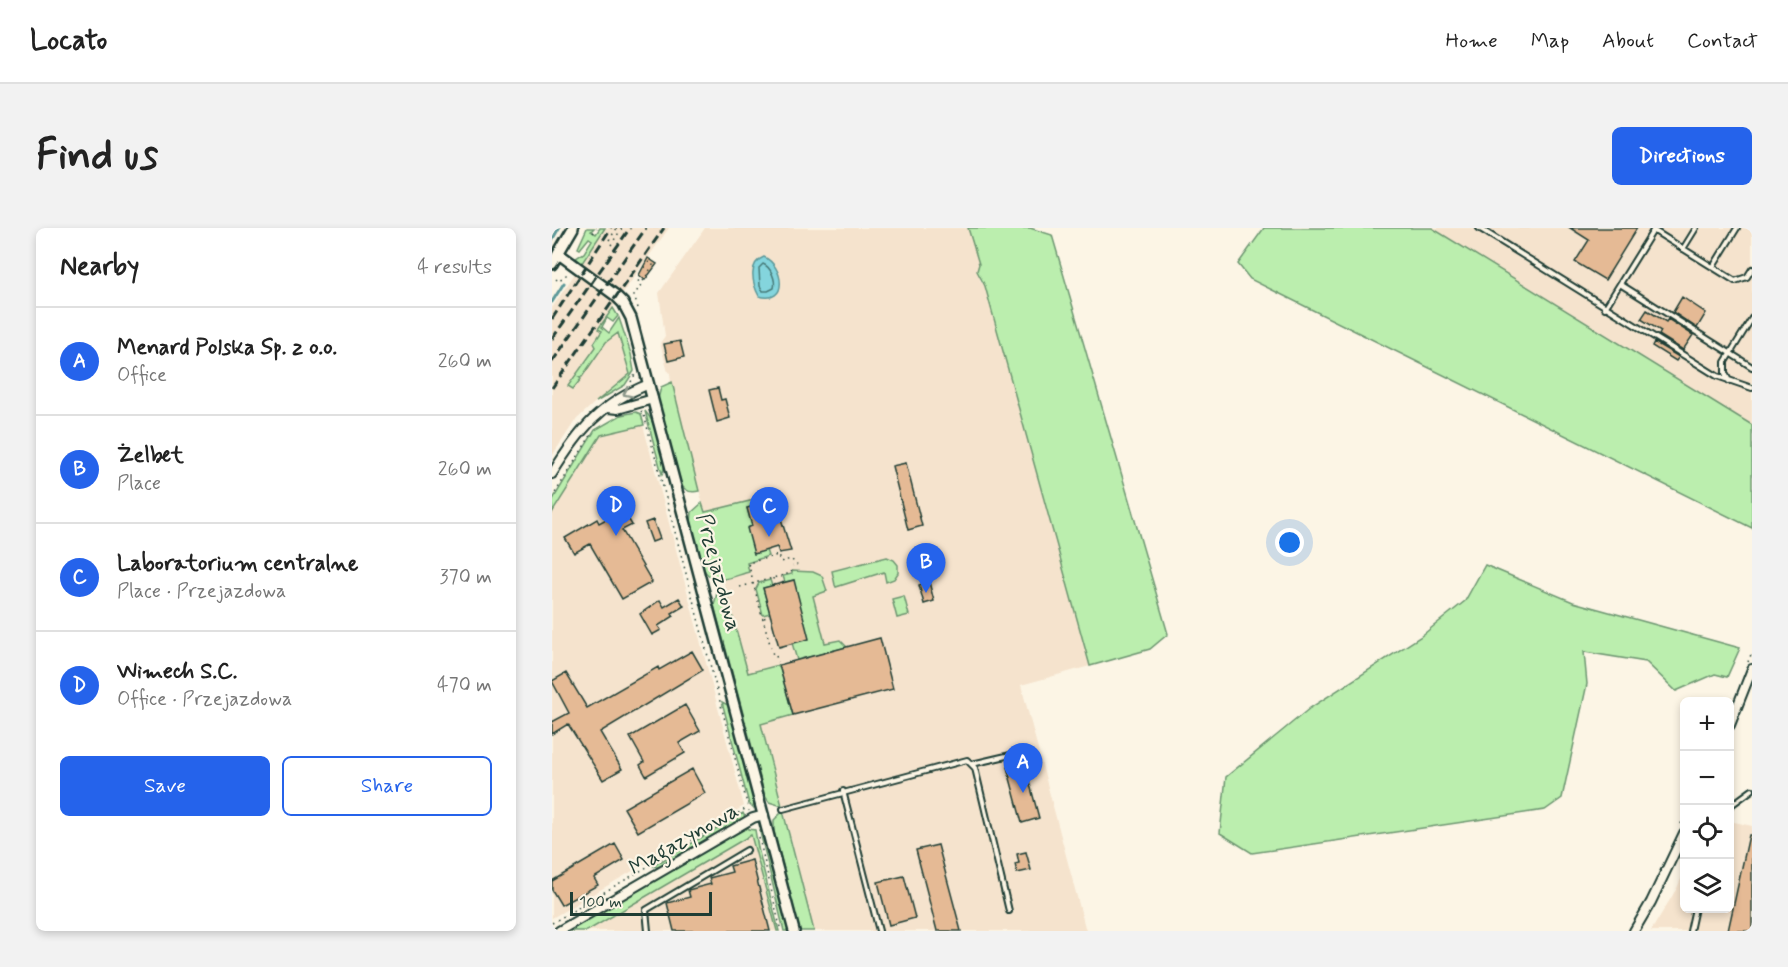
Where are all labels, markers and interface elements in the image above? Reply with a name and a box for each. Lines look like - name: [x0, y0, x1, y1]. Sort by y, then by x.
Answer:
- text: Locato: [30, 23, 107, 60]
- text: Home: [1446, 27, 1498, 55]
- text: Map: [1531, 27, 1569, 55]
- text: About: [1602, 27, 1654, 55]
- text: Contact: [1687, 27, 1758, 55]
- button: Directions: [1612, 127, 1752, 185]
- text: Find us: [36, 129, 158, 184]
- text: Nearby: [60, 250, 139, 284]
- text: 4 results: [417, 254, 492, 281]
- text: Menard Polska Sp. z o.o.: [117, 334, 337, 362]
- text: A: [73, 348, 86, 375]
- text: 260 m: [438, 348, 492, 375]
- text: Office: [117, 362, 167, 389]
- one-way arrow: [622, 386, 633, 398]
- text: Żelbet: [117, 442, 184, 470]
- text: B: [73, 456, 86, 483]
- text: 260 m: [438, 456, 492, 483]
- text: Place: [117, 470, 161, 497]
- pin: D: [596, 486, 636, 536]
- pin: C: [750, 488, 788, 537]
- street label: Przejazdowa: [689, 511, 747, 634]
- your location: [1275, 528, 1304, 557]
- pin: B: [906, 544, 946, 593]
- text: Laboratorium centralne: [117, 550, 358, 578]
- text: C: [72, 564, 87, 591]
- text: 370 m: [440, 564, 492, 591]
- text: Place · Przejazdowa: [117, 578, 286, 605]
- text: Wimech S.C.: [117, 658, 237, 686]
- text: D: [73, 672, 86, 699]
- text: 470 m: [437, 672, 492, 699]
- text: Office · Przejazdowa: [117, 686, 292, 713]
- map controls: [1680, 697, 1734, 913]
- button: +: [1680, 697, 1734, 751]
- pin: A: [1004, 744, 1042, 793]
- button: −: [1680, 751, 1734, 805]
- button: Save: [60, 756, 270, 816]
- button: Share: [282, 756, 492, 816]
- street label: Magazynowa: [624, 797, 745, 885]
- button: locate: [1680, 805, 1734, 859]
- button: layers: [1680, 859, 1734, 913]
- scale bar: [570, 889, 712, 916]
- text: 100 m: [579, 892, 622, 913]

